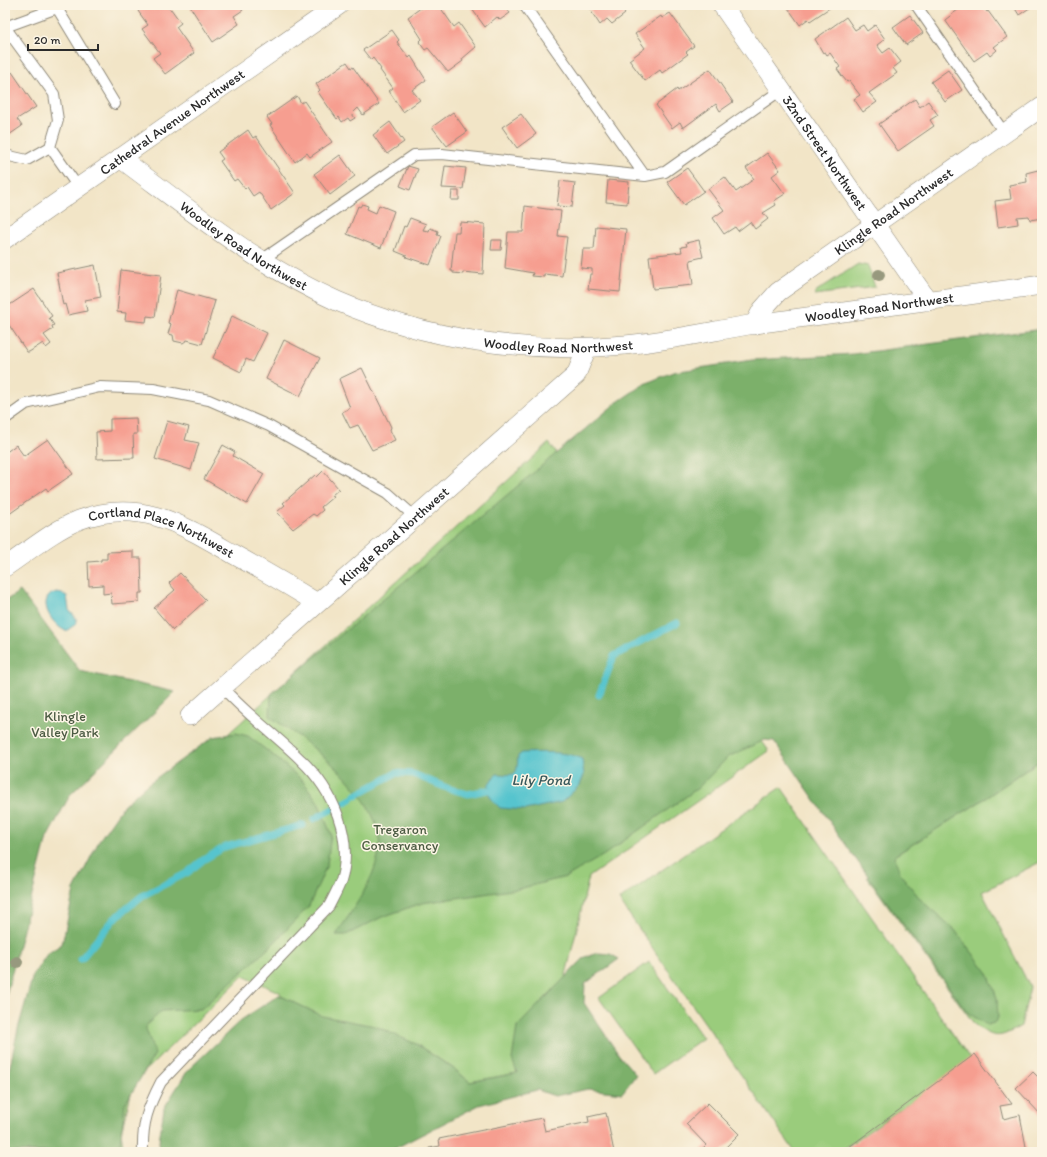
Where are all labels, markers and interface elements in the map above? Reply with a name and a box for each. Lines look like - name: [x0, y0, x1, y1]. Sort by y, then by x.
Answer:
- scale bar: [28, 26, 98, 52]
- text: 20 m: [34, 33, 61, 47]
- street label: Cathedral Avenue Northwest: [97, 66, 248, 179]
- street label: 32nd Street Northwest: [778, 92, 870, 214]
- street label: Klingle Road Northwest: [831, 164, 956, 259]
- street label: Woodley Road Northwest: [176, 198, 311, 294]
- street label: Woodley Road Northwest: [804, 289, 955, 326]
- street label: Woodley Road Northwest: [482, 334, 634, 357]
- street label: Klingle Road Northwest: [336, 483, 453, 589]
- street label: Cortland Place Northwest: [86, 504, 237, 562]
- park label: Klingle Valley Park: [31, 708, 99, 741]
- water label: Lily Pond: [511, 771, 572, 789]
- park label: Tregaron Conservancy: [362, 821, 439, 854]

